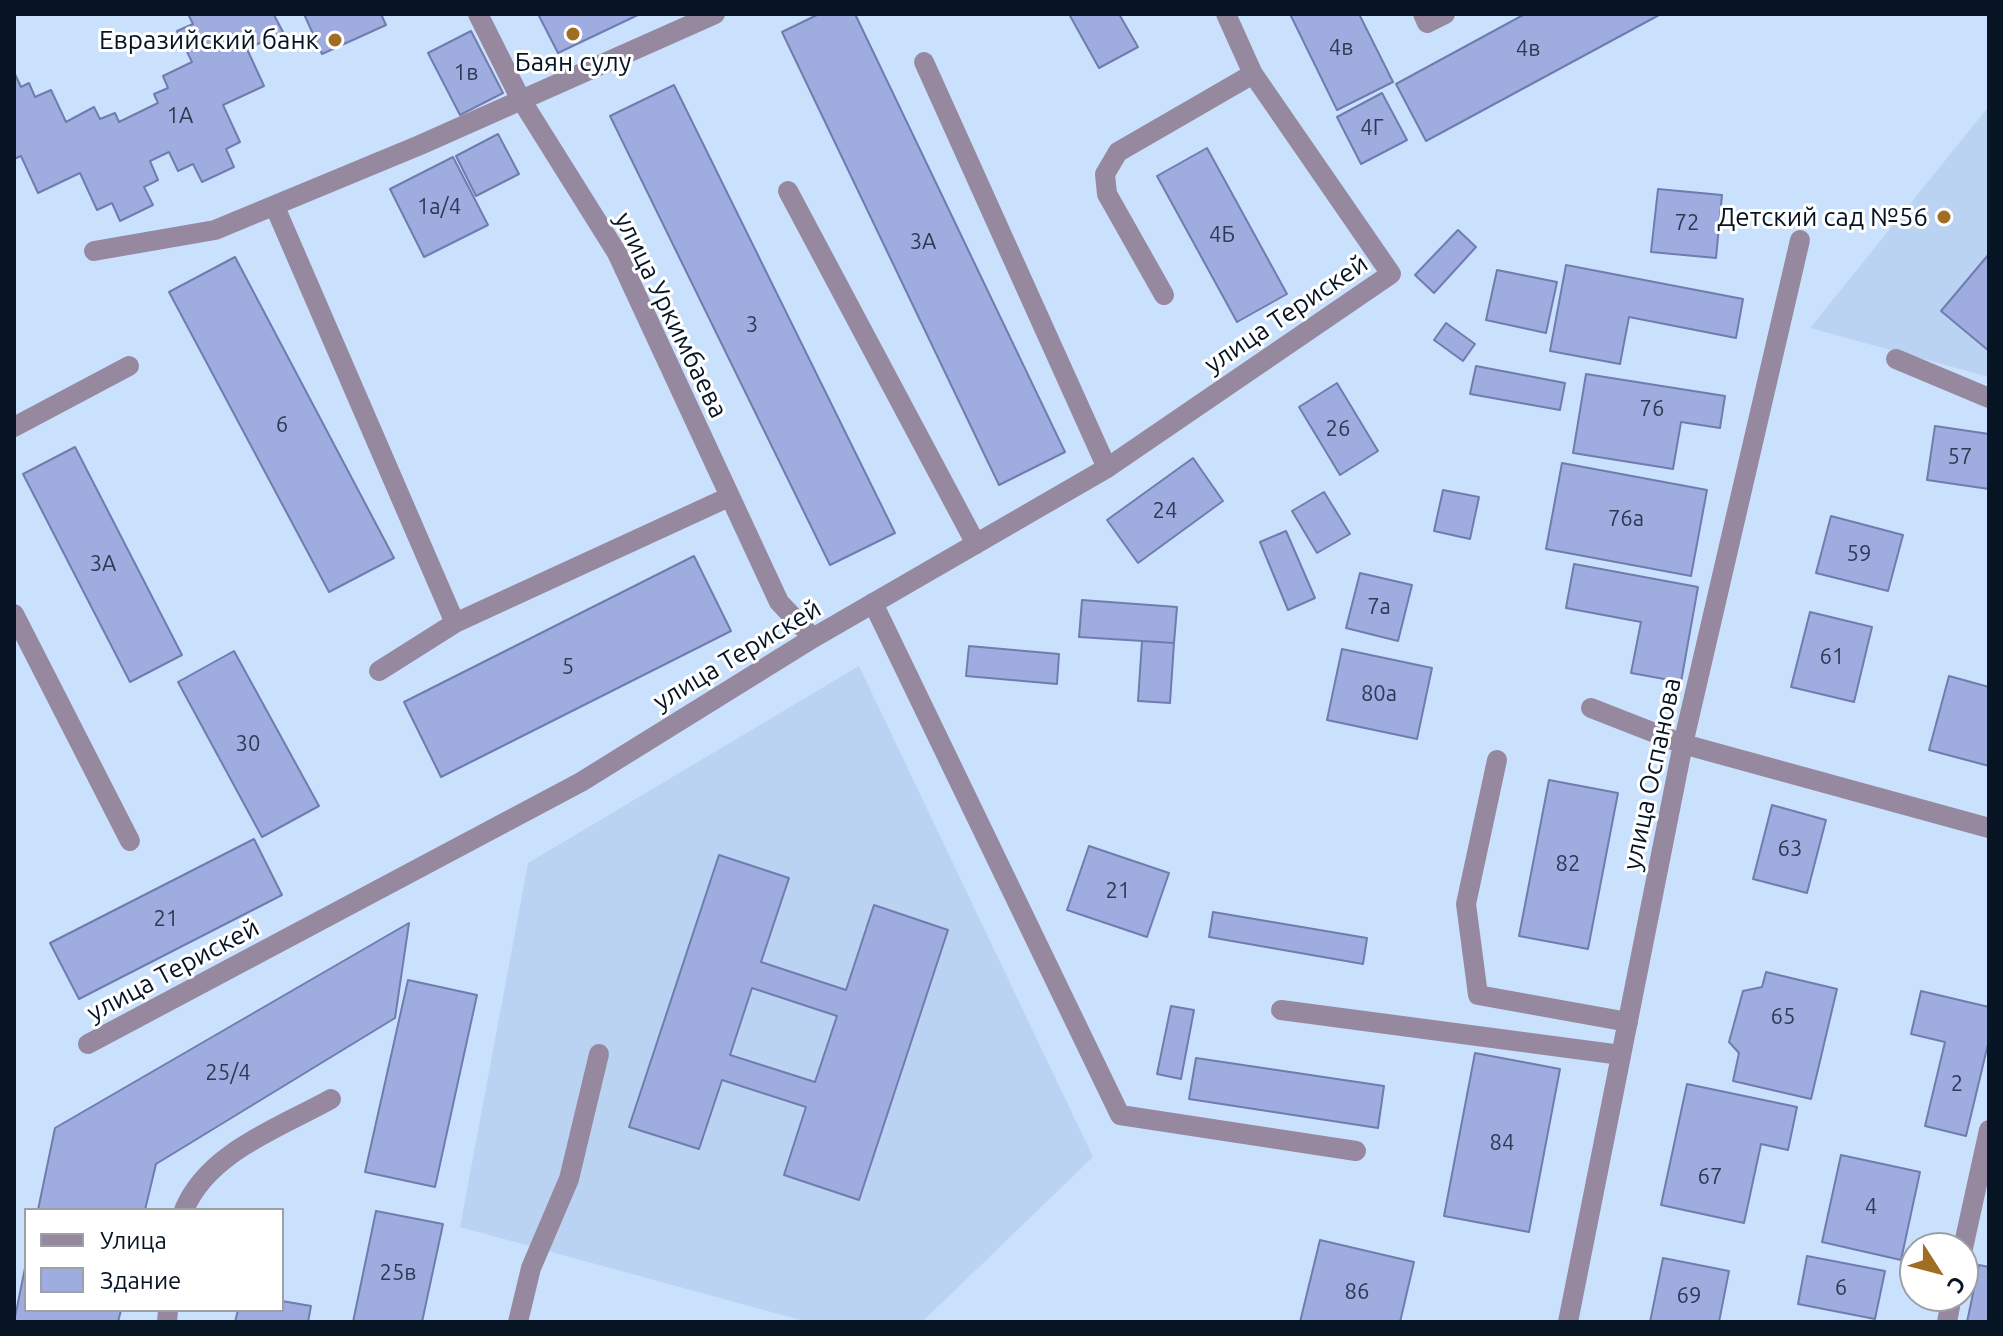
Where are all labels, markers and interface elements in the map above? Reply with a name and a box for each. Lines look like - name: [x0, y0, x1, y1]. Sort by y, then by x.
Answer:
- place label: Евразийский банк: [99, 24, 319, 56]
- marker: Баян сулу: [564, 25, 582, 43]
- marker: Евразийский банк: [326, 31, 344, 49]
- house number: 4в: [1329, 35, 1353, 61]
- house number: 4в: [1516, 36, 1540, 62]
- place label: Баян сулу: [515, 46, 631, 78]
- house number: 1в: [454, 60, 478, 86]
- house number: 1А: [167, 103, 193, 129]
- house number: 4Г: [1360, 115, 1384, 141]
- house number: 1а/4: [417, 194, 461, 220]
- place label: Детский сад №56: [1717, 201, 1928, 233]
- street label: улица Уркимбаева: [608, 207, 734, 423]
- marker: Детский сад №56: [1935, 208, 1953, 226]
- house number: 72: [1675, 210, 1699, 236]
- house number: 4Б: [1209, 222, 1235, 248]
- house number: 3А: [910, 229, 936, 255]
- street label: улица Терискей: [1198, 248, 1374, 380]
- house number: 3: [746, 312, 758, 338]
- house number: 76: [1640, 396, 1664, 422]
- house number: 6: [276, 412, 288, 438]
- house number: 26: [1326, 416, 1350, 442]
- house number: 57: [1948, 444, 1972, 470]
- house number: 24: [1153, 498, 1177, 524]
- house number: 76а: [1608, 506, 1644, 532]
- house number: 59: [1847, 541, 1871, 567]
- house number: 3А: [90, 551, 116, 577]
- street label: улица Терискей: [647, 593, 827, 717]
- house number: 7а: [1367, 594, 1391, 620]
- house number: 61: [1820, 644, 1844, 670]
- house number: 5: [562, 654, 574, 680]
- street label: улица Оспанова: [1616, 675, 1688, 873]
- house number: 80а: [1361, 681, 1397, 707]
- house number: 30: [236, 731, 260, 757]
- house number: 63: [1778, 836, 1802, 862]
- house number: 82: [1556, 851, 1580, 877]
- house number: 21: [1106, 878, 1130, 904]
- house number: 21: [154, 906, 178, 932]
- street label: улица Терискей: [82, 912, 264, 1028]
- house number: 65: [1771, 1004, 1795, 1030]
- house number: 25/4: [205, 1060, 251, 1086]
- house number: 2: [1951, 1071, 1963, 1097]
- house number: 84: [1490, 1130, 1514, 1156]
- house number: 67: [1698, 1164, 1722, 1190]
- house number: 4: [1865, 1194, 1877, 1220]
- legend: [24, 1208, 284, 1312]
- text: Улица: [100, 1227, 167, 1254]
- north arrow: [1899, 1232, 1979, 1312]
- house number: 25в: [380, 1260, 416, 1286]
- text: Здание: [100, 1267, 181, 1294]
- text: С: [1943, 1272, 1971, 1298]
- house number: 6: [1835, 1275, 1847, 1301]
- house number: 86: [1345, 1279, 1369, 1305]
- house number: 69: [1677, 1283, 1701, 1309]

